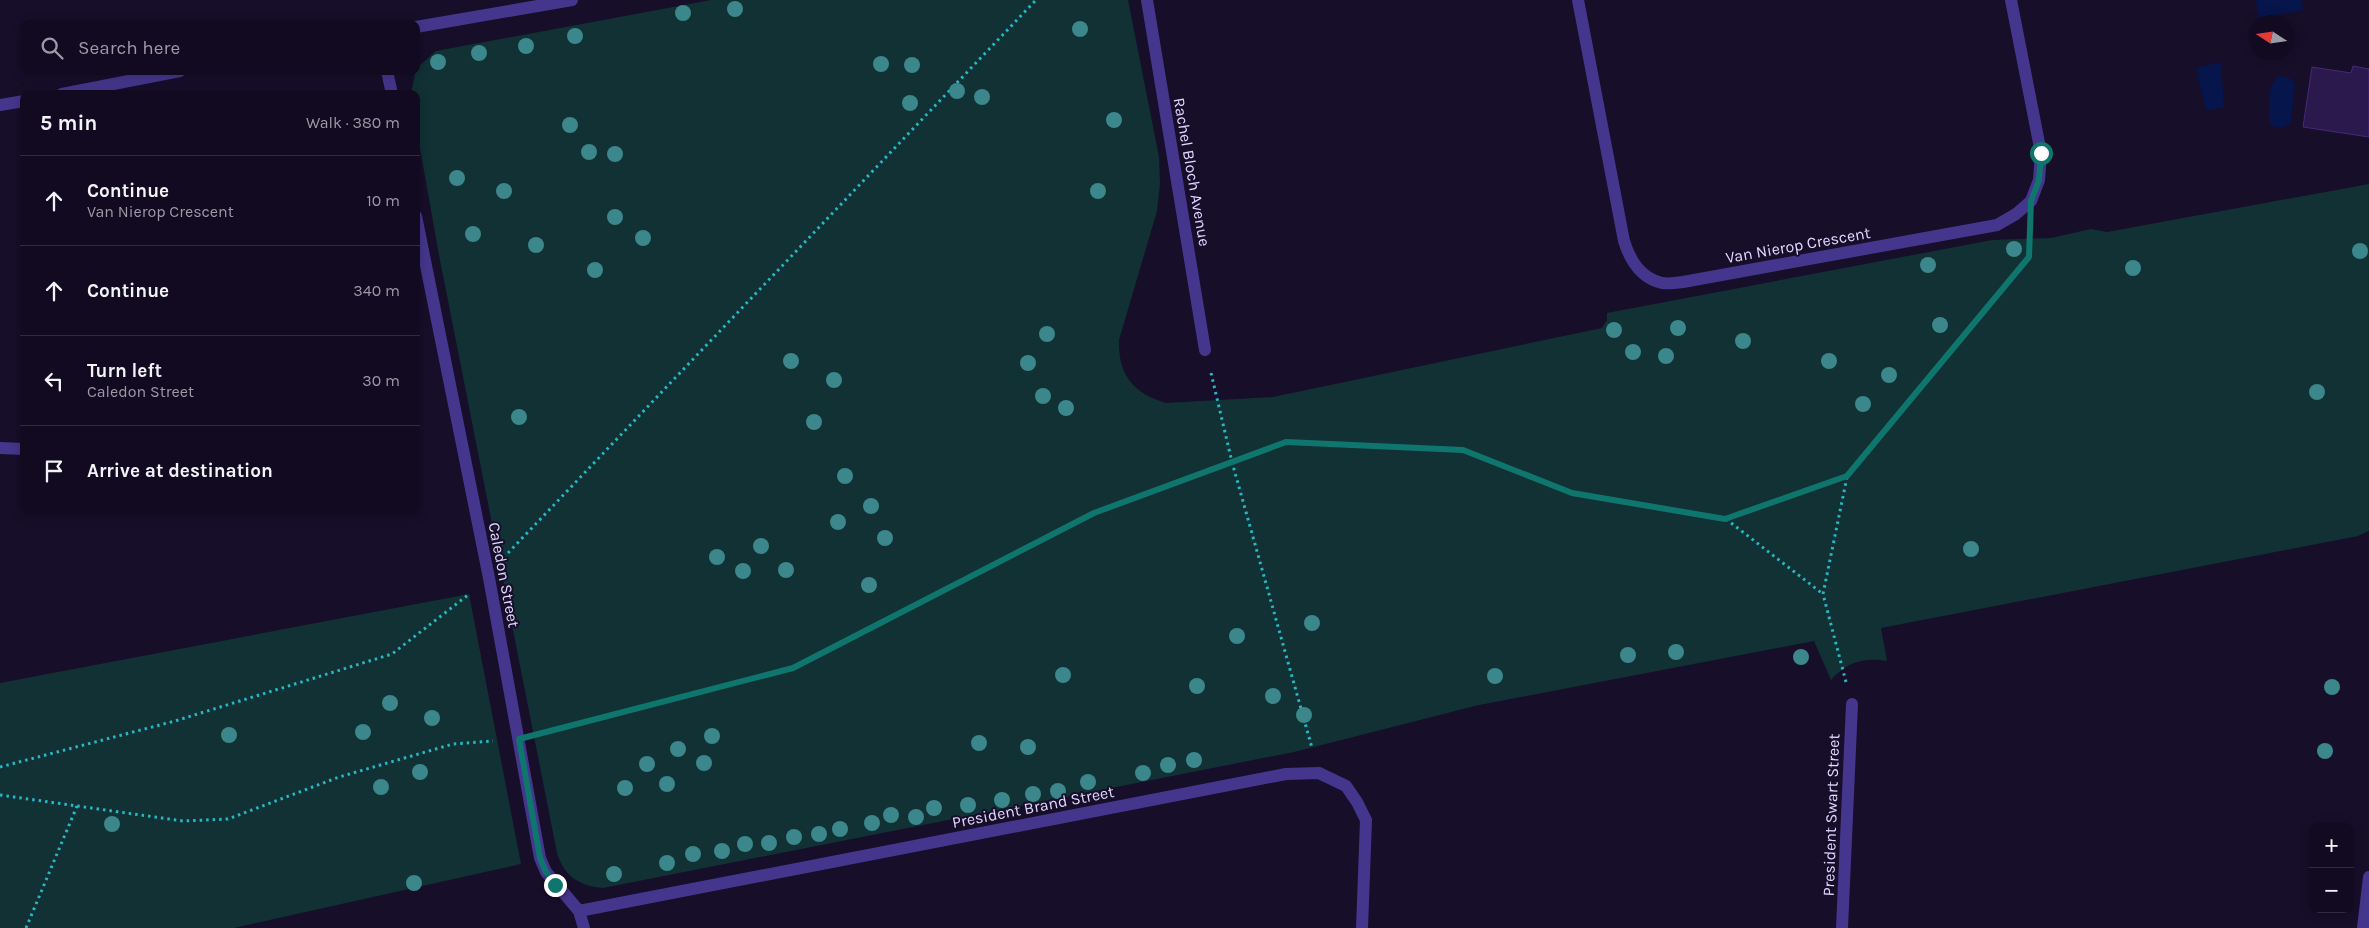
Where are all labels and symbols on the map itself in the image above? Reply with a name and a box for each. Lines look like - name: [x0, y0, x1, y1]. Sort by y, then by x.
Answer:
- north arrow: [2249, 15, 2294, 60]
- street label: Rachel Bloch Avenue: [1170, 96, 1214, 248]
- route start: [2030, 142, 2053, 165]
- street label: Van Nierop Crescent: [1724, 223, 1872, 267]
- street label: Caledon Street: [484, 521, 524, 629]
- street label: President Swart Street: [1819, 733, 1843, 897]
- street label: President Brand Street: [950, 782, 1116, 832]
- route end: [544, 874, 567, 897]

